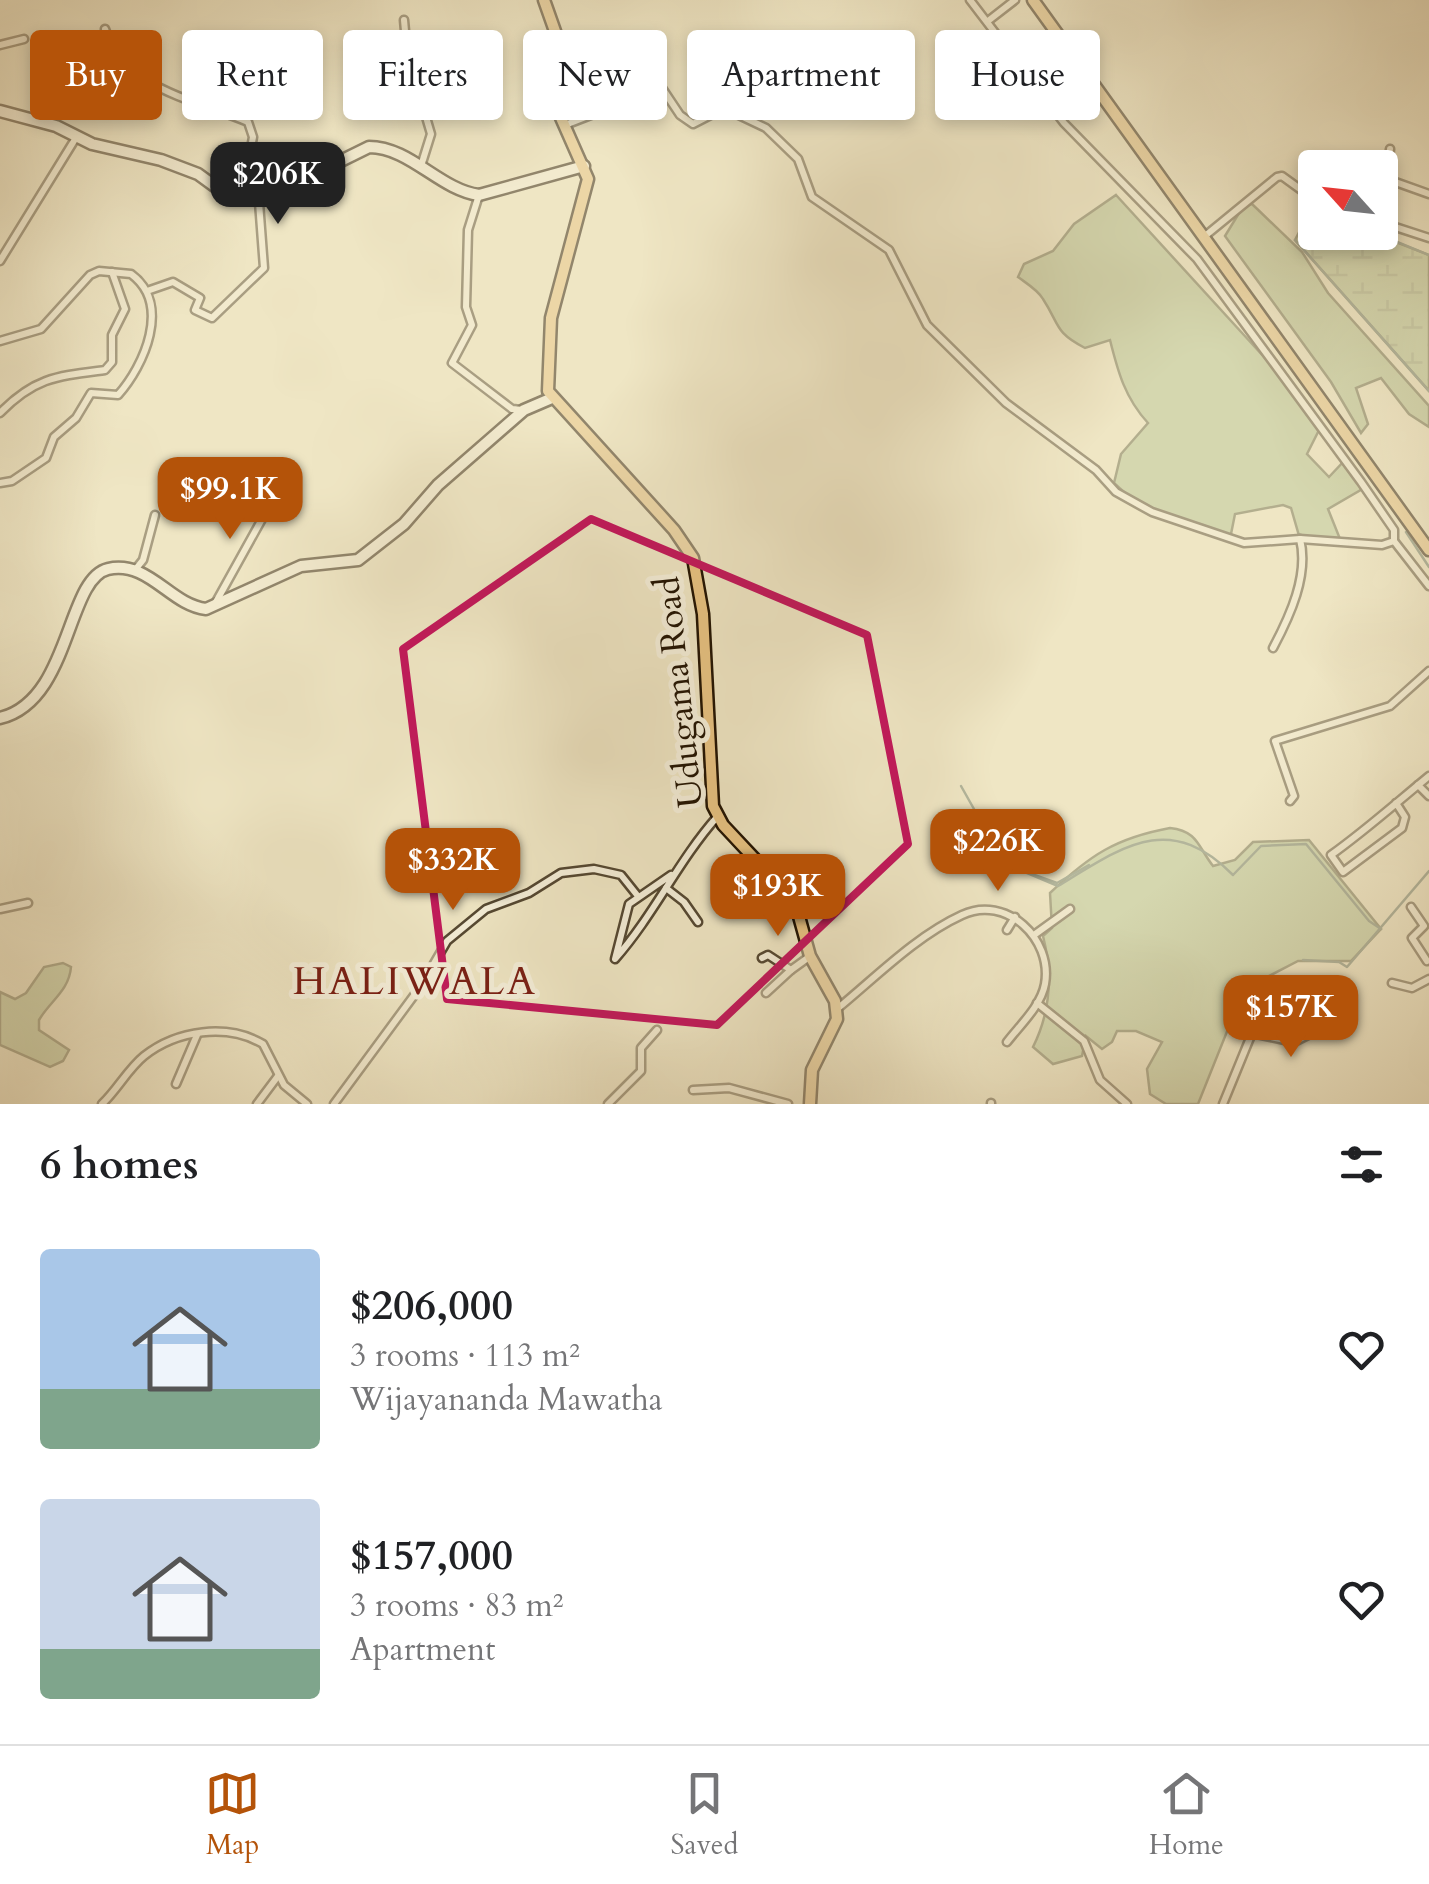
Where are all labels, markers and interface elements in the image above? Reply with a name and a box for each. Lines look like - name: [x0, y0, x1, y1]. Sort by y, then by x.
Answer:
- chip: Buy: [30, 30, 162, 120]
- chip: Rent: [182, 30, 323, 120]
- chip: Filters: [343, 30, 503, 120]
- chip: New: [523, 30, 667, 120]
- chip: Apartment: [687, 30, 915, 120]
- chip: House: [935, 30, 1100, 120]
- pin: $206K: [208, 142, 348, 227]
- north arrow: [1298, 150, 1398, 250]
- map controls: [1298, 150, 1398, 250]
- text: $206K: [232, 152, 324, 196]
- pin: $99.1K: [149, 457, 311, 542]
- text: $99.1K: [180, 467, 280, 511]
- street label: Udugama Road: [643, 574, 715, 810]
- pin: $226K: [928, 809, 1068, 894]
- text: $226K: [952, 819, 1044, 863]
- pin: $332K: [383, 828, 523, 913]
- text: $332K: [407, 838, 499, 882]
- pin: $193K: [708, 854, 848, 939]
- text: $193K: [732, 864, 824, 908]
- district label: HALIWALA: [292, 954, 538, 1009]
- pin: $157K: [1221, 975, 1361, 1060]
- text: $157K: [1245, 985, 1337, 1029]
- text: 6 homes: [40, 1136, 198, 1193]
- icon: filters: [1334, 1137, 1389, 1192]
- text: $206,000: [350, 1277, 513, 1334]
- icon: home: [120, 1289, 240, 1409]
- icon: heart: [1334, 1322, 1389, 1377]
- text: 3 rooms · 113 m²: [350, 1334, 580, 1378]
- text: Wijayananda Mawatha: [350, 1378, 663, 1422]
- text: $157,000: [350, 1527, 513, 1584]
- icon: home: [120, 1539, 240, 1659]
- icon: heart: [1334, 1572, 1389, 1627]
- text: 3 rooms · 83 m²: [350, 1584, 563, 1628]
- text: Apartment: [350, 1628, 495, 1672]
- tab: Map: [205, 1766, 260, 1864]
- tab: Saved: [671, 1766, 738, 1864]
- tab: Home: [1149, 1766, 1224, 1864]

